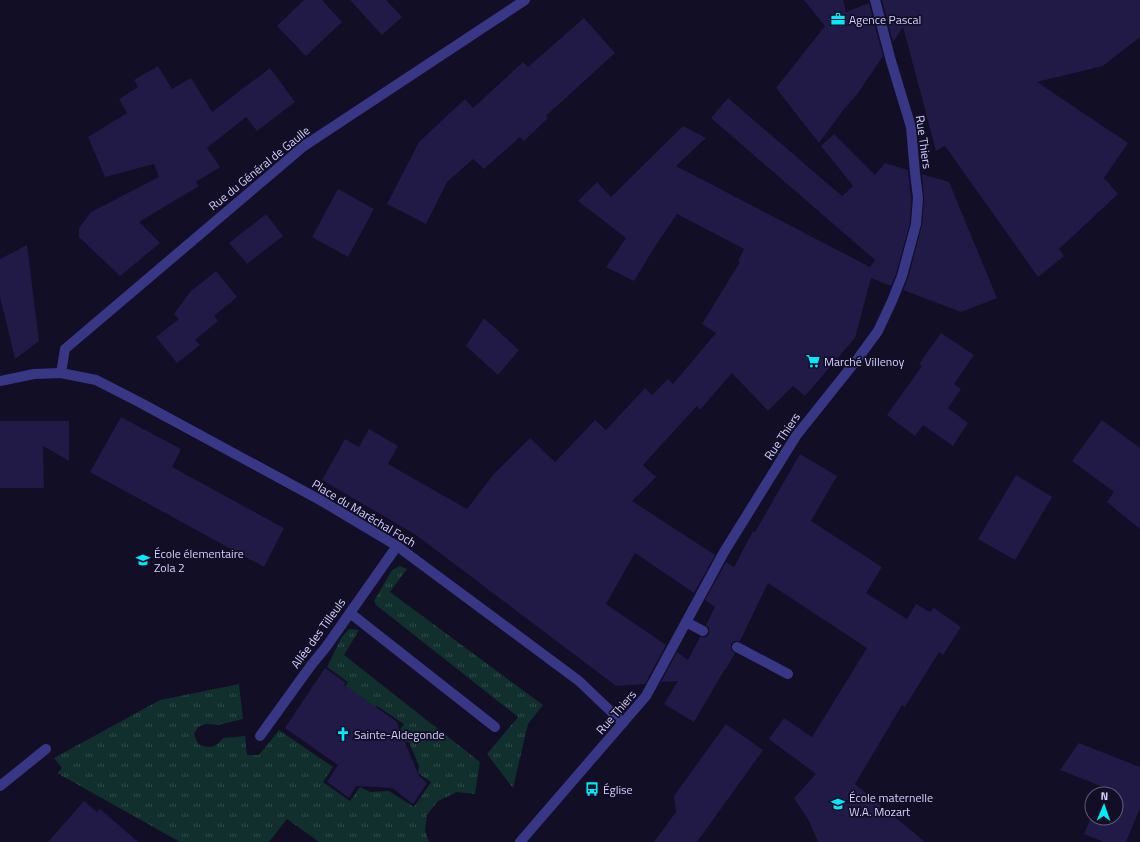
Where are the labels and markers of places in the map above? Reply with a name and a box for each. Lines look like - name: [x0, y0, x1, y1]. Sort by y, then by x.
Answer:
- place label: Agence Pascal: [849, 10, 921, 29]
- office icon: Agence Pascal: [830, 11, 846, 27]
- place label: Marché Villenoy: [824, 352, 904, 371]
- supermarket icon: Marché Villenoy: [805, 353, 821, 369]
- place label: École élementaire Zola 2: [154, 544, 244, 577]
- school or university icon: École élementaire Zola 2: [135, 552, 151, 568]
- place label: Sainte-Aldegonde: [354, 725, 445, 744]
- church icon: Sainte-Aldegonde: [335, 726, 351, 742]
- place label: Église: [603, 780, 633, 799]
- bus stop icon: Église: [584, 781, 600, 797]
- place label: École maternelle W.A. Mozart: [849, 788, 933, 821]
- school or university icon: École maternelle W.A. Mozart: [830, 796, 846, 812]

